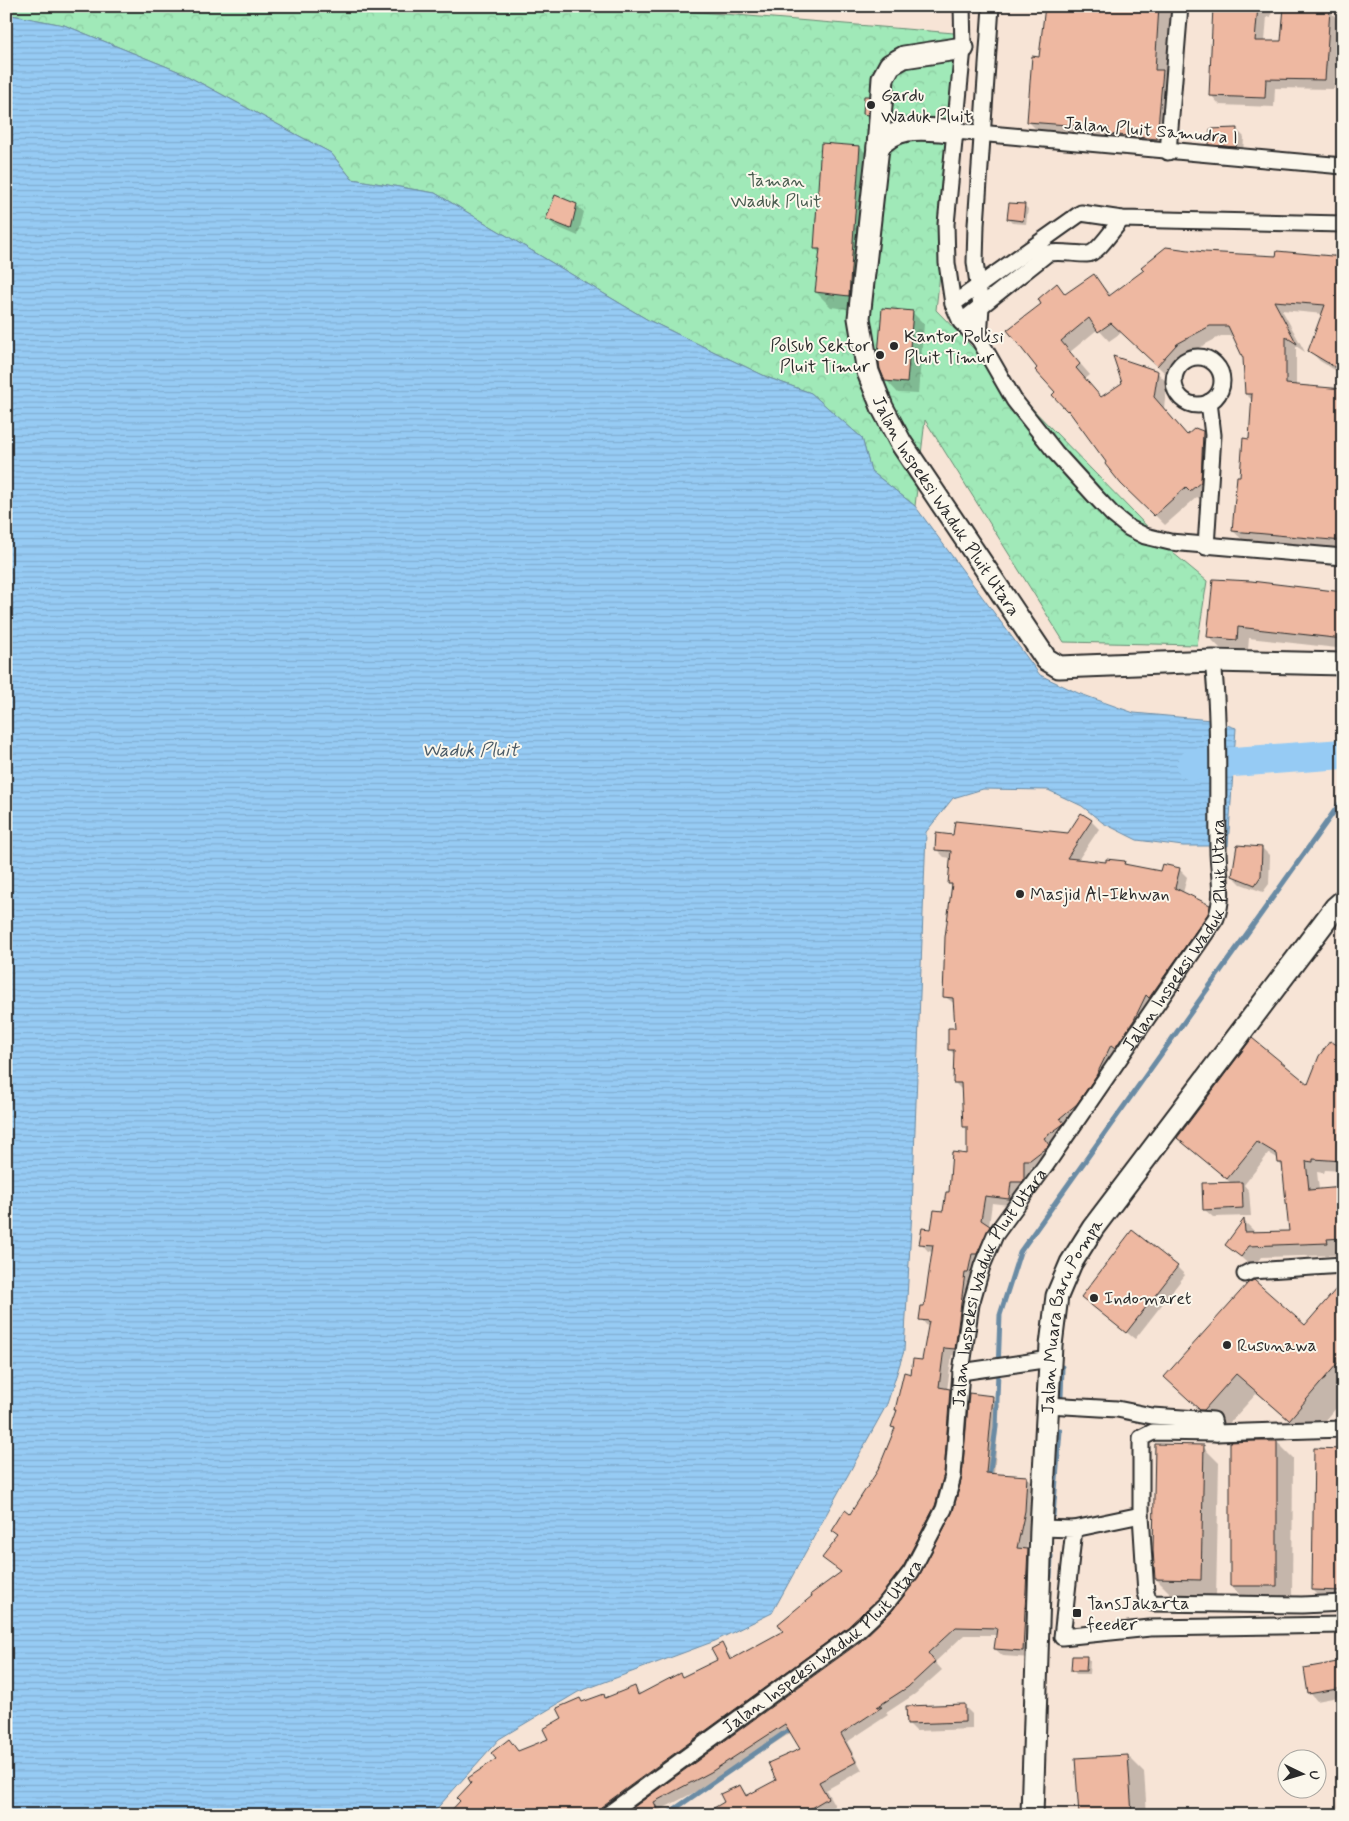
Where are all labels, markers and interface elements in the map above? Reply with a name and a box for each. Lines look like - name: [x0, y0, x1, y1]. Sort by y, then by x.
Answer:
- place label: Gardu Waduk Pluit: [881, 84, 972, 129]
- marker: Gardu Waduk Pluit: [865, 99, 877, 111]
- street label: Jalan Pluit Samudra I: [1063, 111, 1239, 151]
- park label: Taman Waduk Pluit: [730, 169, 822, 214]
- place label: Kantor Polisi Pluit Timur: [904, 325, 1004, 370]
- place label: Polsub Sektor Pluit Timur: [770, 334, 871, 379]
- marker: Kantor Polisi Pluit Timur: [888, 340, 900, 352]
- marker: Polsub Sektor Pluit Timur: [874, 349, 886, 361]
- street label: Jalan Inspeksi Waduk Pluit Utara: [866, 393, 1025, 621]
- water label: Waduk Pluit: [422, 738, 520, 763]
- street label: Jalan Inspeksi Waduk Pluit Utara: [1117, 819, 1234, 1056]
- place label: Masjid Al-Ikhwan: [1030, 883, 1170, 907]
- marker: Masjid Al-Ikhwan: [1014, 888, 1026, 900]
- street label: Jalan Inspeksi Waduk Pluit Utara: [947, 1163, 1053, 1408]
- street label: Jalan Muara Baru Pompa: [1036, 1213, 1109, 1415]
- place label: Indomaret: [1104, 1287, 1192, 1311]
- marker: Indomaret: [1088, 1292, 1100, 1304]
- place label: Rusunawa: [1237, 1334, 1317, 1358]
- marker: Rusunawa: [1221, 1339, 1233, 1351]
- street label: Jalan Inspeksi Waduk Pluit Utara: [718, 1556, 928, 1740]
- place label: TansJakarta feeder: [1087, 1592, 1189, 1637]
- marker: TansJakarta feeder: [1071, 1607, 1083, 1619]
- north arrow: [1276, 1748, 1326, 1798]
- text: U: [1305, 1770, 1323, 1780]

